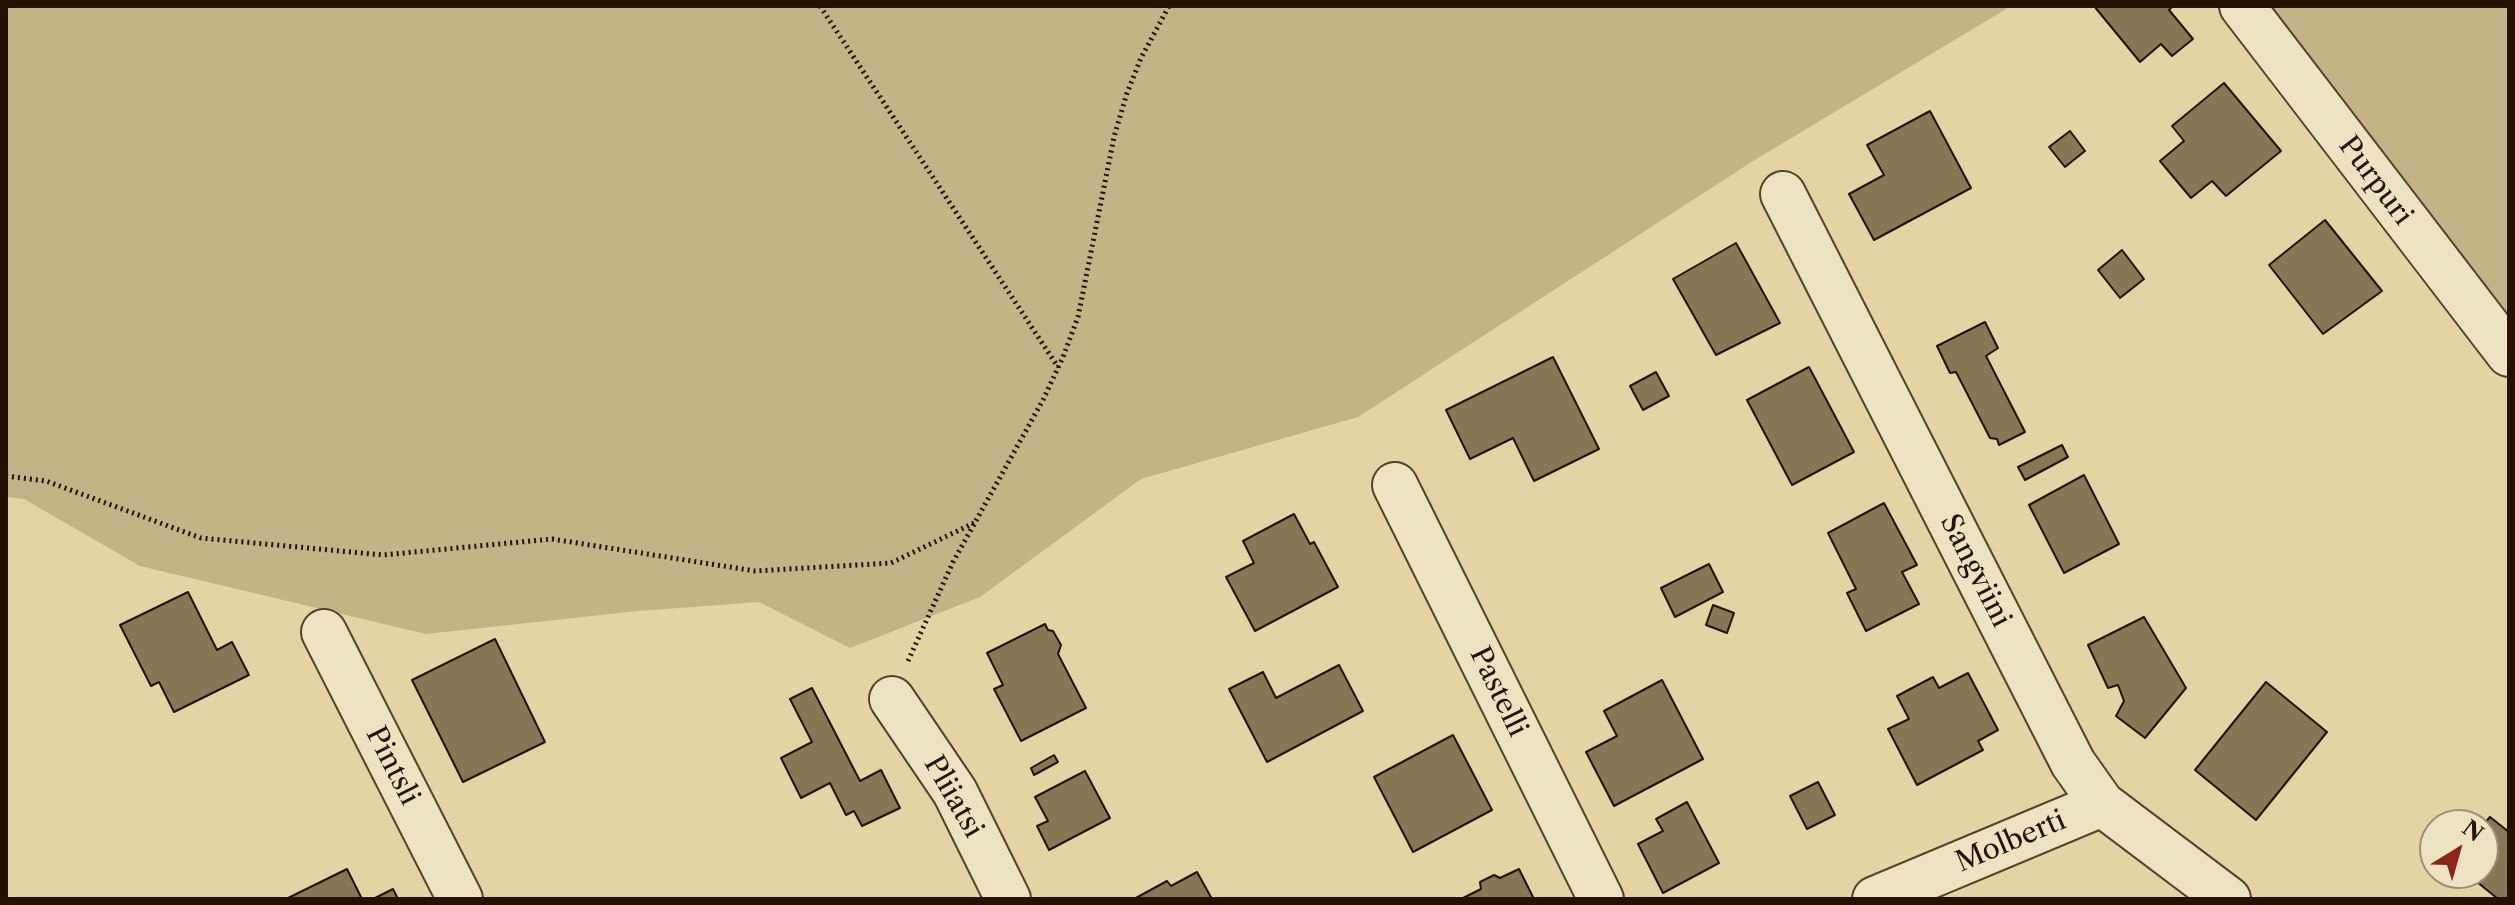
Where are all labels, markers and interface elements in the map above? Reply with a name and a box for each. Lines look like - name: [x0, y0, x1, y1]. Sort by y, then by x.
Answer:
- street label: Purpuri: [2331, 130, 2419, 232]
- street label: Sangviini: [1932, 509, 2018, 633]
- street label: Pastelli: [1462, 642, 1534, 742]
- street label: Pintsli: [358, 721, 426, 811]
- street label: Pliiatsi: [916, 750, 990, 844]
- street label: Molberti: [1951, 804, 2071, 880]
- north arrow: [2419, 809, 2499, 889]
- text: N: [2457, 814, 2488, 848]

